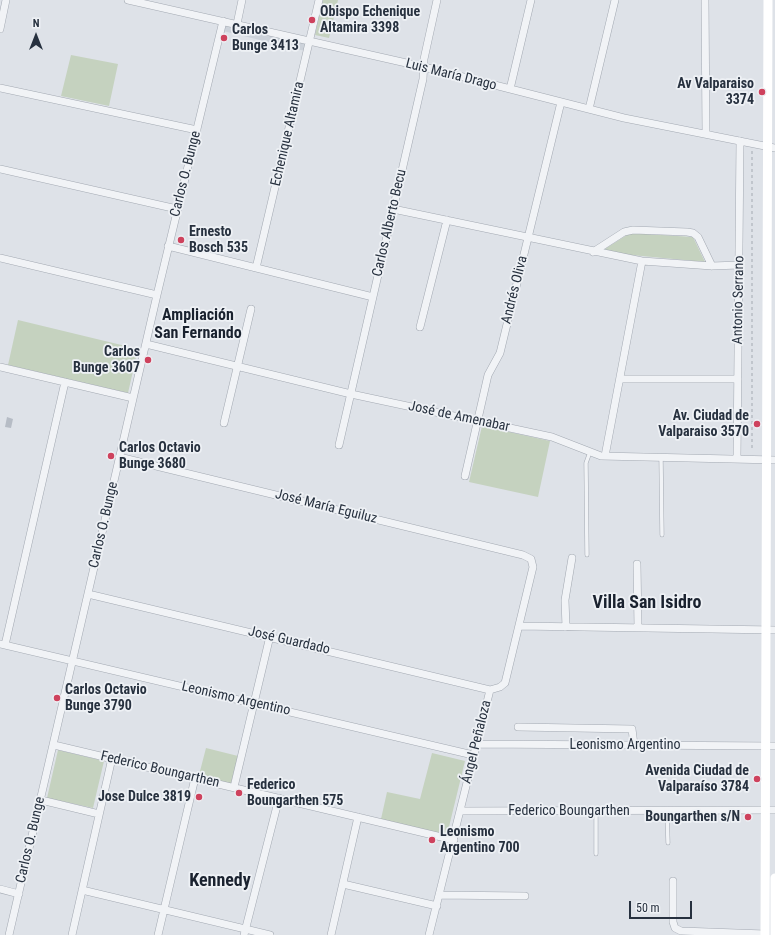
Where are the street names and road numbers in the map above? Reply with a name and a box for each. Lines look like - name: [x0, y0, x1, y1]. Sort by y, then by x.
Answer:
- street label: Luis María Drago: [404, 56, 498, 94]
- street label: Echenique Altamira: [268, 80, 308, 188]
- street label: Carlos O. Bunge: [167, 129, 205, 219]
- street label: Carlos Alberto Becu: [369, 168, 411, 278]
- street label: Andrés Oliva: [498, 254, 532, 326]
- street label: Antonio Serrano: [730, 256, 748, 344]
- street label: José de Amenabar: [407, 398, 511, 436]
- street label: Carlos O. Bunge: [86, 480, 122, 570]
- street label: José María Eguiluz: [273, 486, 379, 528]
- street label: José Guardado: [246, 623, 332, 659]
- street label: Leonismo Argentino: [180, 678, 292, 720]
- street label: Ángel Peñaloza: [459, 699, 495, 785]
- street label: Leonismo Argentino: [569, 737, 681, 753]
- street label: Federico Boungarthen: [99, 748, 221, 792]
- street label: Carlos O. Bunge: [13, 795, 49, 885]
- street label: Federico Boungarthen: [508, 803, 630, 819]

